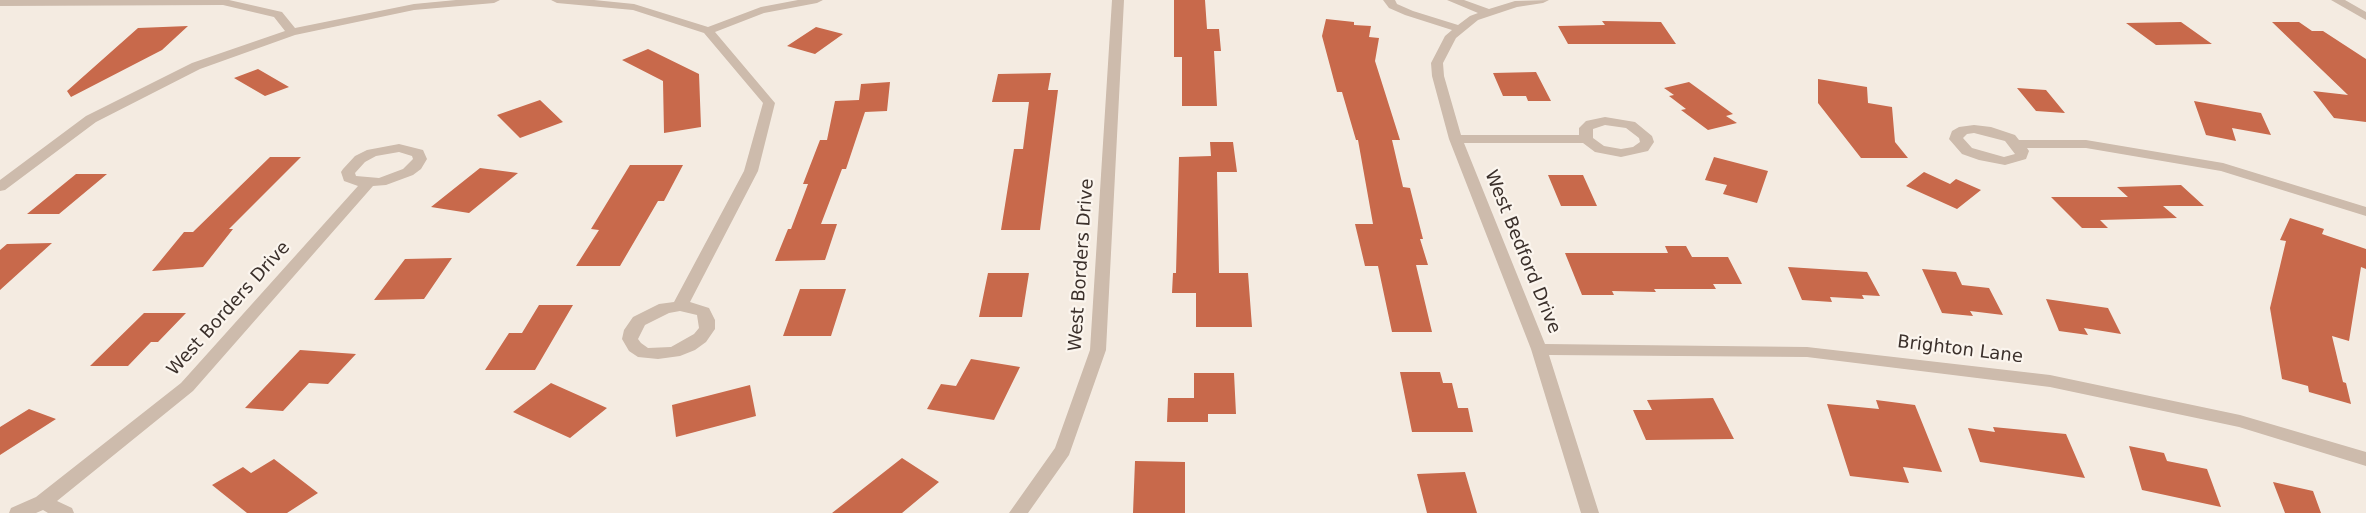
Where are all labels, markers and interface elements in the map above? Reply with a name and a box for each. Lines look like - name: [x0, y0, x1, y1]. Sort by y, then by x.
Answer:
- street label: West Bedford Drive: [1479, 167, 1565, 337]
- street label: West Borders Drive: [1065, 178, 1099, 352]
- street label: West Borders Drive: [163, 237, 295, 381]
- street label: Brighton Lane: [1896, 332, 2024, 368]

